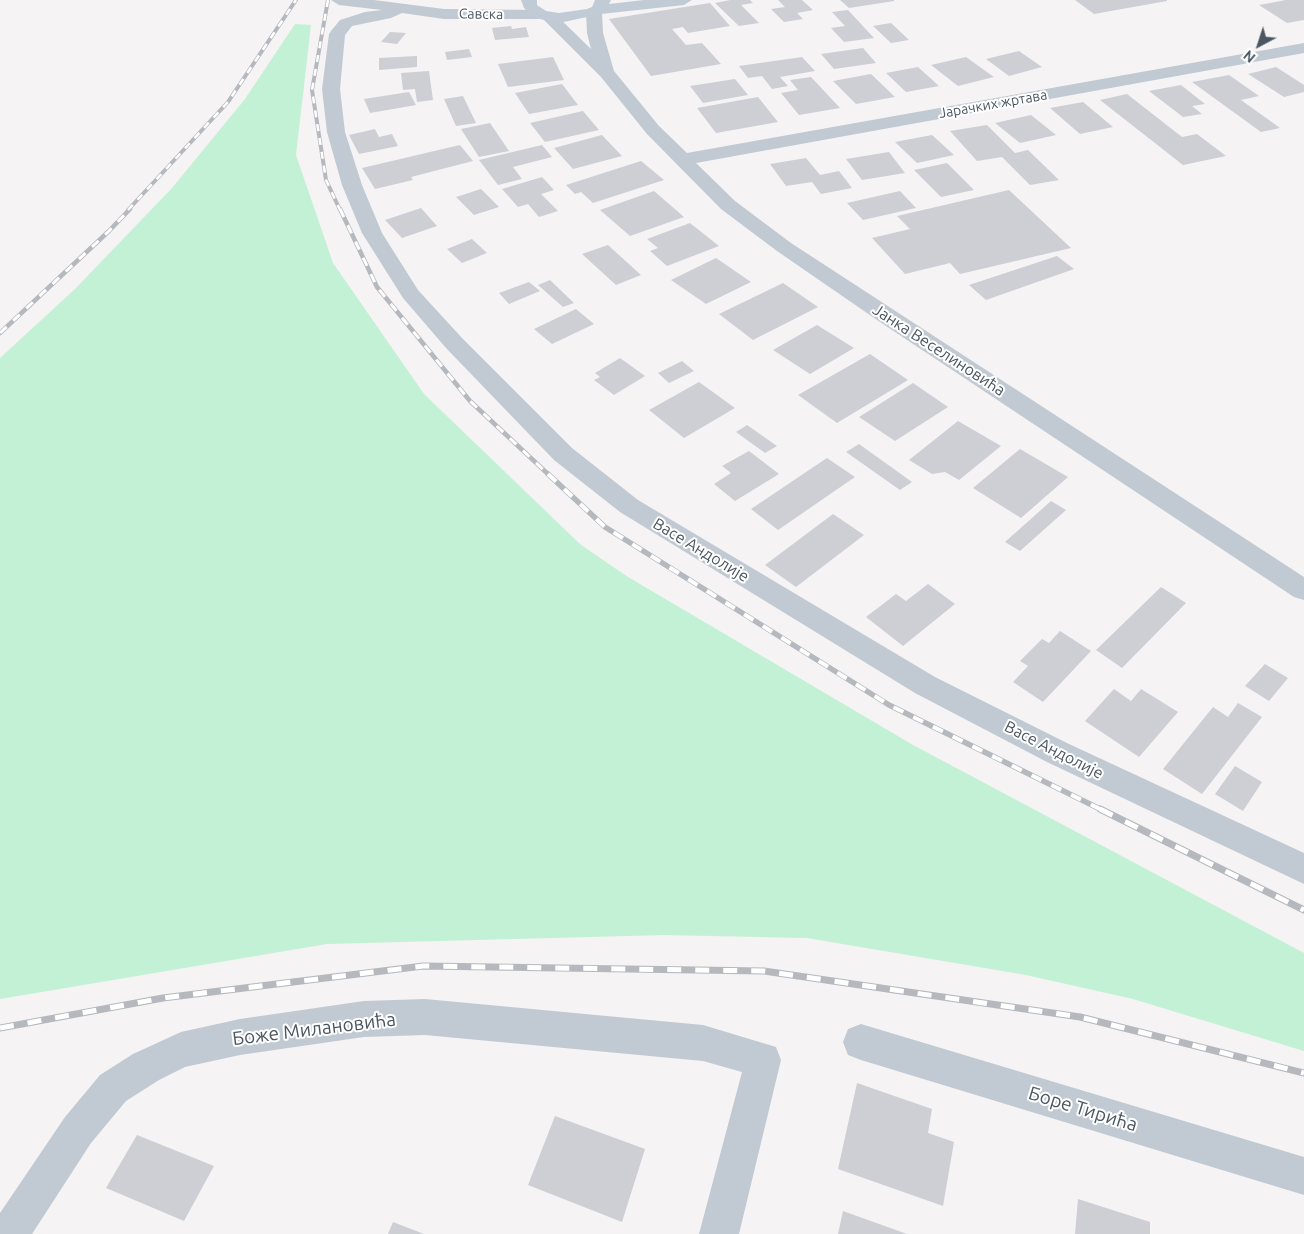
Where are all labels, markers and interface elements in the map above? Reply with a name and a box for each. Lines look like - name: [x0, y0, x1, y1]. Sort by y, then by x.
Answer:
- street label: Савска: [459, 5, 503, 23]
- north arrow: [1234, 20, 1284, 70]
- text: N: [1240, 47, 1259, 66]
- street label: Јарачких жртава: [938, 86, 1048, 122]
- street label: Јанка Веселиновића: [869, 300, 1009, 400]
- street label: Васе Андолије: [650, 514, 752, 586]
- street label: Васе Андолије: [1001, 717, 1107, 783]
- street label: Боже Милановића: [231, 1008, 397, 1050]
- street label: Боре Тирића: [1026, 1082, 1140, 1136]

